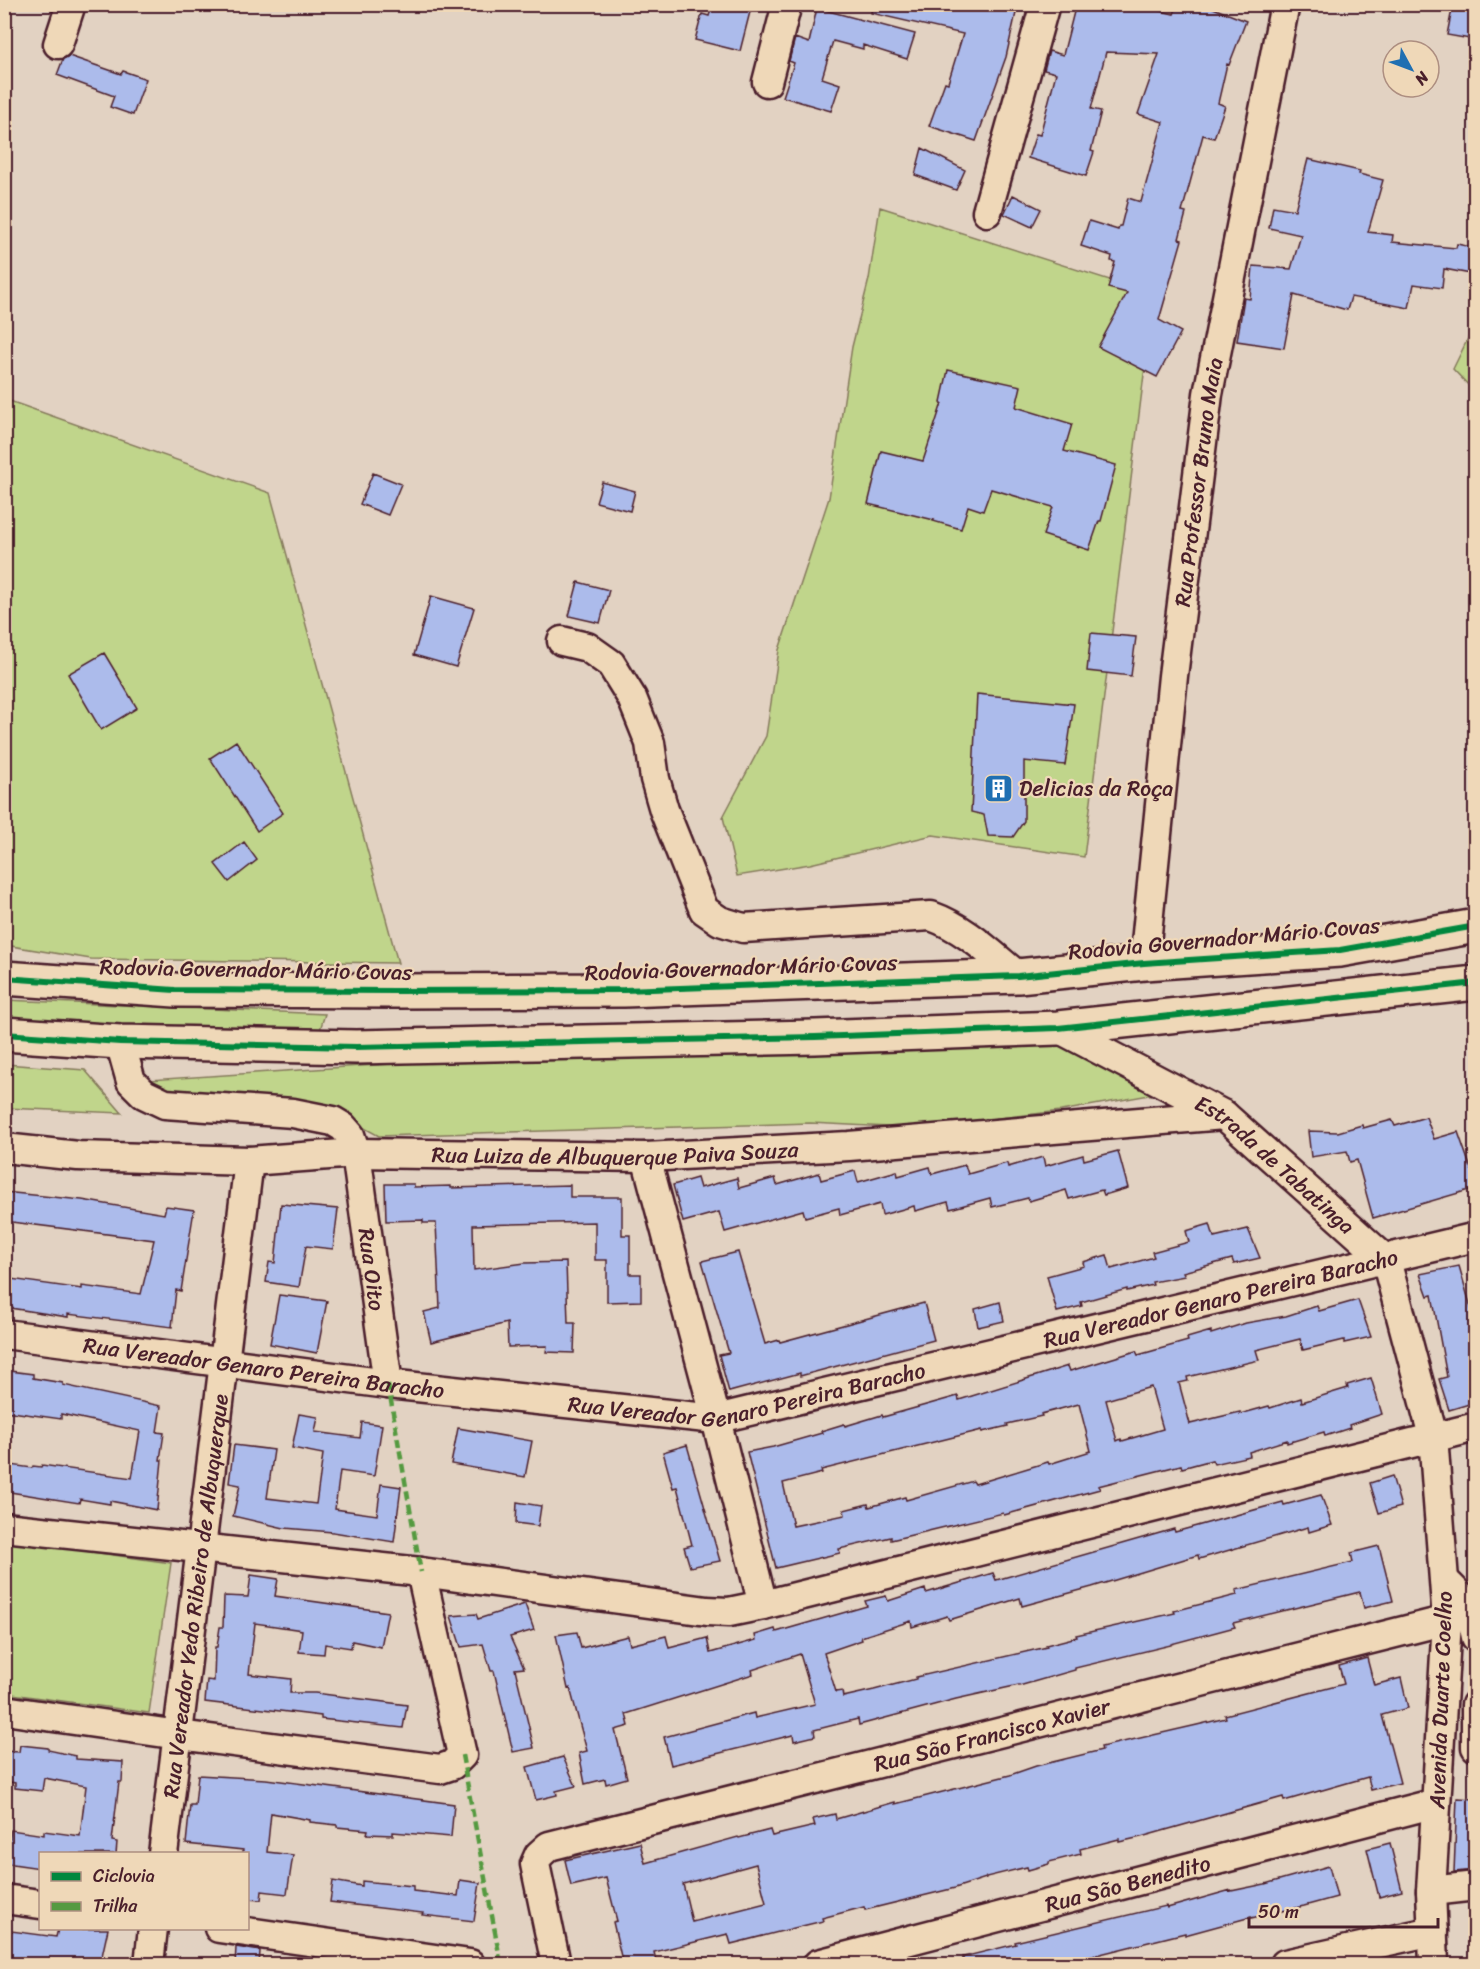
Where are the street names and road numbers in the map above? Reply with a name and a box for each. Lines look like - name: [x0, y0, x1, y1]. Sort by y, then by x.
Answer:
- street label: Rua Professor Bruno Maia: [1163, 354, 1235, 609]
- street label: Rodovia Governador Mário Covas: [1067, 905, 1382, 972]
- street label: Rodovia Governador Mário Covas: [584, 943, 899, 992]
- street label: Rodovia Governador Mário Covas: [99, 947, 414, 992]
- street label: Estrada de Tabatinga: [1188, 1084, 1365, 1244]
- street label: Rua Luiza de Albuquerque Paiva Souza: [431, 1130, 800, 1177]
- street label: Rua Oito: [347, 1226, 397, 1313]
- street label: Rua Vereador Genaro Pereira Baracho: [1039, 1237, 1402, 1360]
- street label: Rua Vereador Genaro Pereira Baracho: [81, 1326, 446, 1410]
- street label: Rua Vereador Genaro Pereira Baracho: [566, 1351, 929, 1439]
- street label: Rua Vereador Yedo Ribeiro de Albuquerque: [151, 1391, 240, 1800]
- street label: Avenida Duarte Coelho: [1417, 1590, 1464, 1811]
- street label: Rua São Francisco Xavier: [870, 1686, 1116, 1784]
- street label: Rua São Benedito: [1041, 1844, 1215, 1924]

